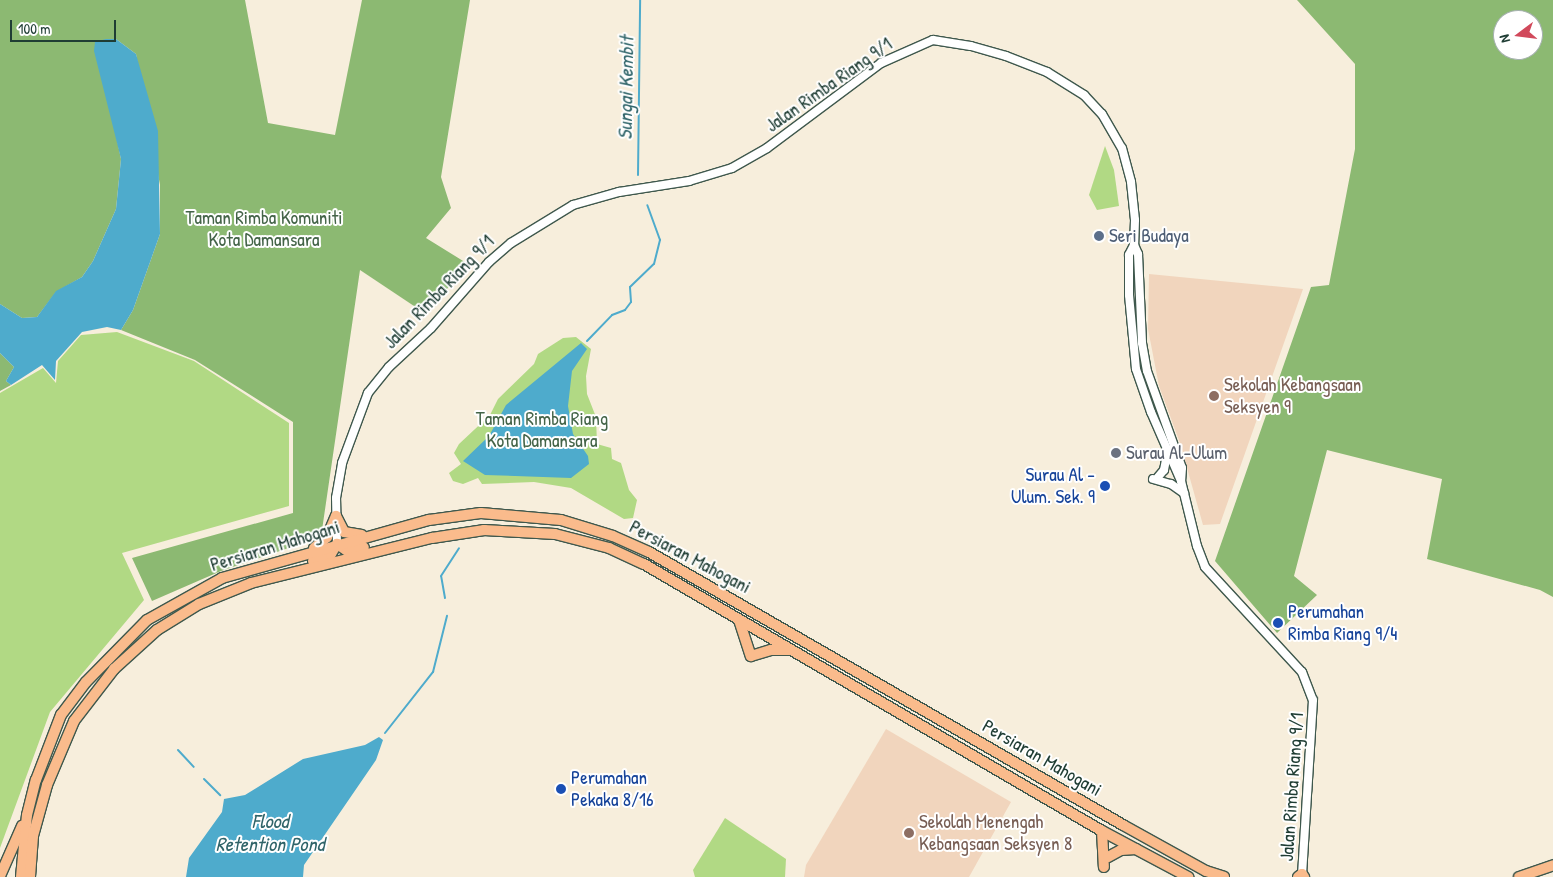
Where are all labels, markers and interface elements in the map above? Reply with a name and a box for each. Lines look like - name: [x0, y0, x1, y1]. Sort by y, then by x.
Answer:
- scale bar: [12, 10, 119, 42]
- north arrow: [1493, 10, 1543, 60]
- text: 100 m: [18, 18, 51, 39]
- street label: Jalan Rimba Riang 9/1: [761, 33, 897, 137]
- text: N: [1494, 33, 1514, 45]
- water label: Sungai Kembit: [612, 36, 638, 140]
- park label: Taman Rimba Komuniti Kota Damansara: [186, 207, 342, 251]
- place label: Seri Budaya: [1109, 225, 1189, 247]
- street label: Jalan Rimba Riang 9/1: [379, 230, 499, 354]
- marker: Seri Budaya: [1093, 230, 1105, 242]
- place label: Sekolah Kebangsaan Seksyen 9: [1224, 374, 1361, 418]
- marker: Sekolah Kebangsaan Seksyen 9: [1208, 390, 1220, 402]
- park label: Taman Rimba Riang Kota Damansara: [476, 408, 608, 452]
- place label: Surau Al-Ulum: [1126, 442, 1227, 464]
- marker: Surau Al-Ulum: [1110, 447, 1122, 459]
- place label: Surau Al - Ulum. Sek. 9: [1011, 464, 1095, 508]
- marker: Surau Al - Ulum. Sek. 9: [1099, 480, 1111, 492]
- street label: Persiaran Mahogani: [208, 516, 342, 576]
- street label: Persiaran Mahogani: [626, 516, 754, 598]
- place label: Perumahan Rimba Riang 9/4: [1288, 601, 1397, 645]
- marker: Perumahan Rimba Riang 9/4: [1272, 617, 1284, 629]
- street label: Jalan Rimba Riang 9/1: [1275, 712, 1309, 862]
- street label: Persiaran Mahogani: [978, 715, 1106, 801]
- place label: Perumahan Pekaka 8/16: [571, 767, 653, 811]
- marker: Perumahan Pekaka 8/16: [555, 783, 567, 795]
- water label: Flood Retention Pond: [216, 809, 324, 856]
- place label: Sekolah Menengah Kebangsaan Seksyen 8: [919, 811, 1072, 855]
- marker: Sekolah Menengah Kebangsaan Seksyen 8: [903, 827, 915, 839]

